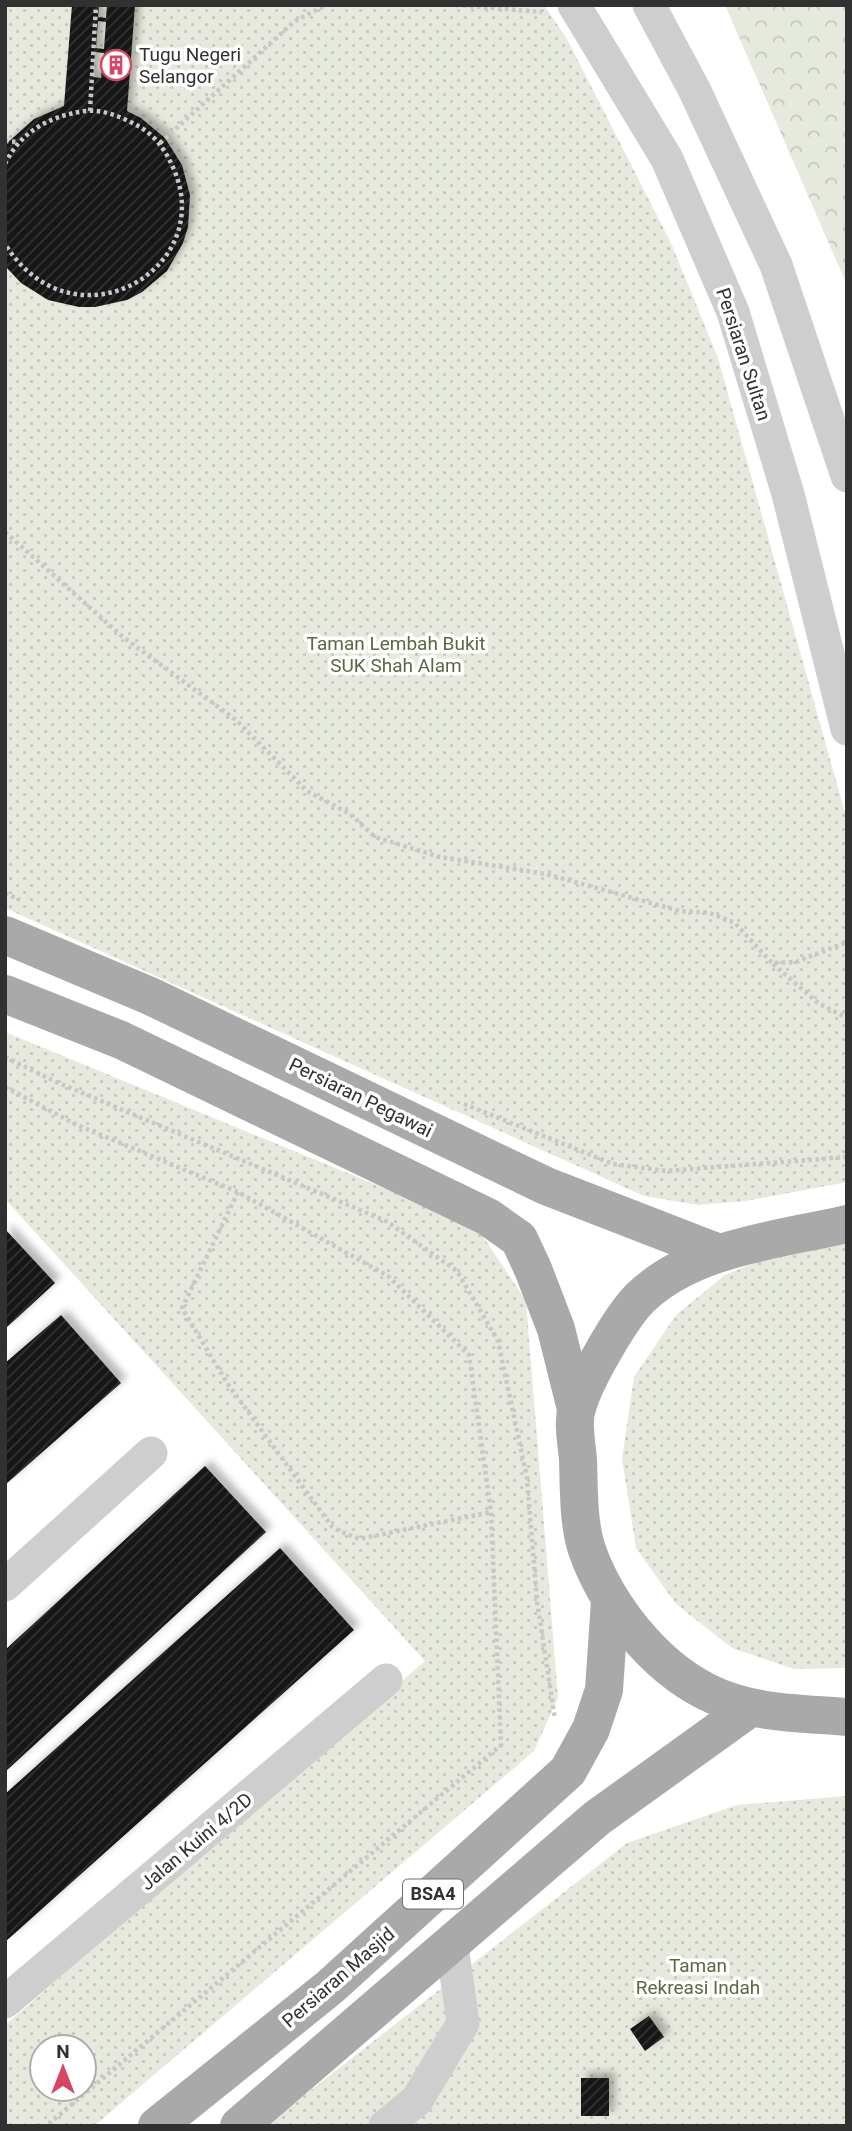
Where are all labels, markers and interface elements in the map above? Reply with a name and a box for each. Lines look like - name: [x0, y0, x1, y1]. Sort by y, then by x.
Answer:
- place label: Tugu Negeri Selangor: [139, 43, 241, 88]
- building icon: Tugu Negeri Selangor: [99, 48, 133, 82]
- street label: Persiaran Sultan: [711, 285, 776, 423]
- park label: Taman Lembah Bukit SUK Shah Alam: [307, 632, 485, 677]
- street label: Persiaran Pegawai: [285, 1053, 436, 1142]
- street label: Jalan Kuini 4/2D: [136, 1788, 257, 1895]
- road number: BSA4: [403, 1880, 463, 1908]
- street label: Persiaran Masjid: [277, 1922, 399, 2032]
- park label: Taman Rekreasi Indah: [636, 1954, 760, 1999]
- north arrow: [28, 2033, 98, 2103]
- text: N: [56, 2040, 70, 2063]

